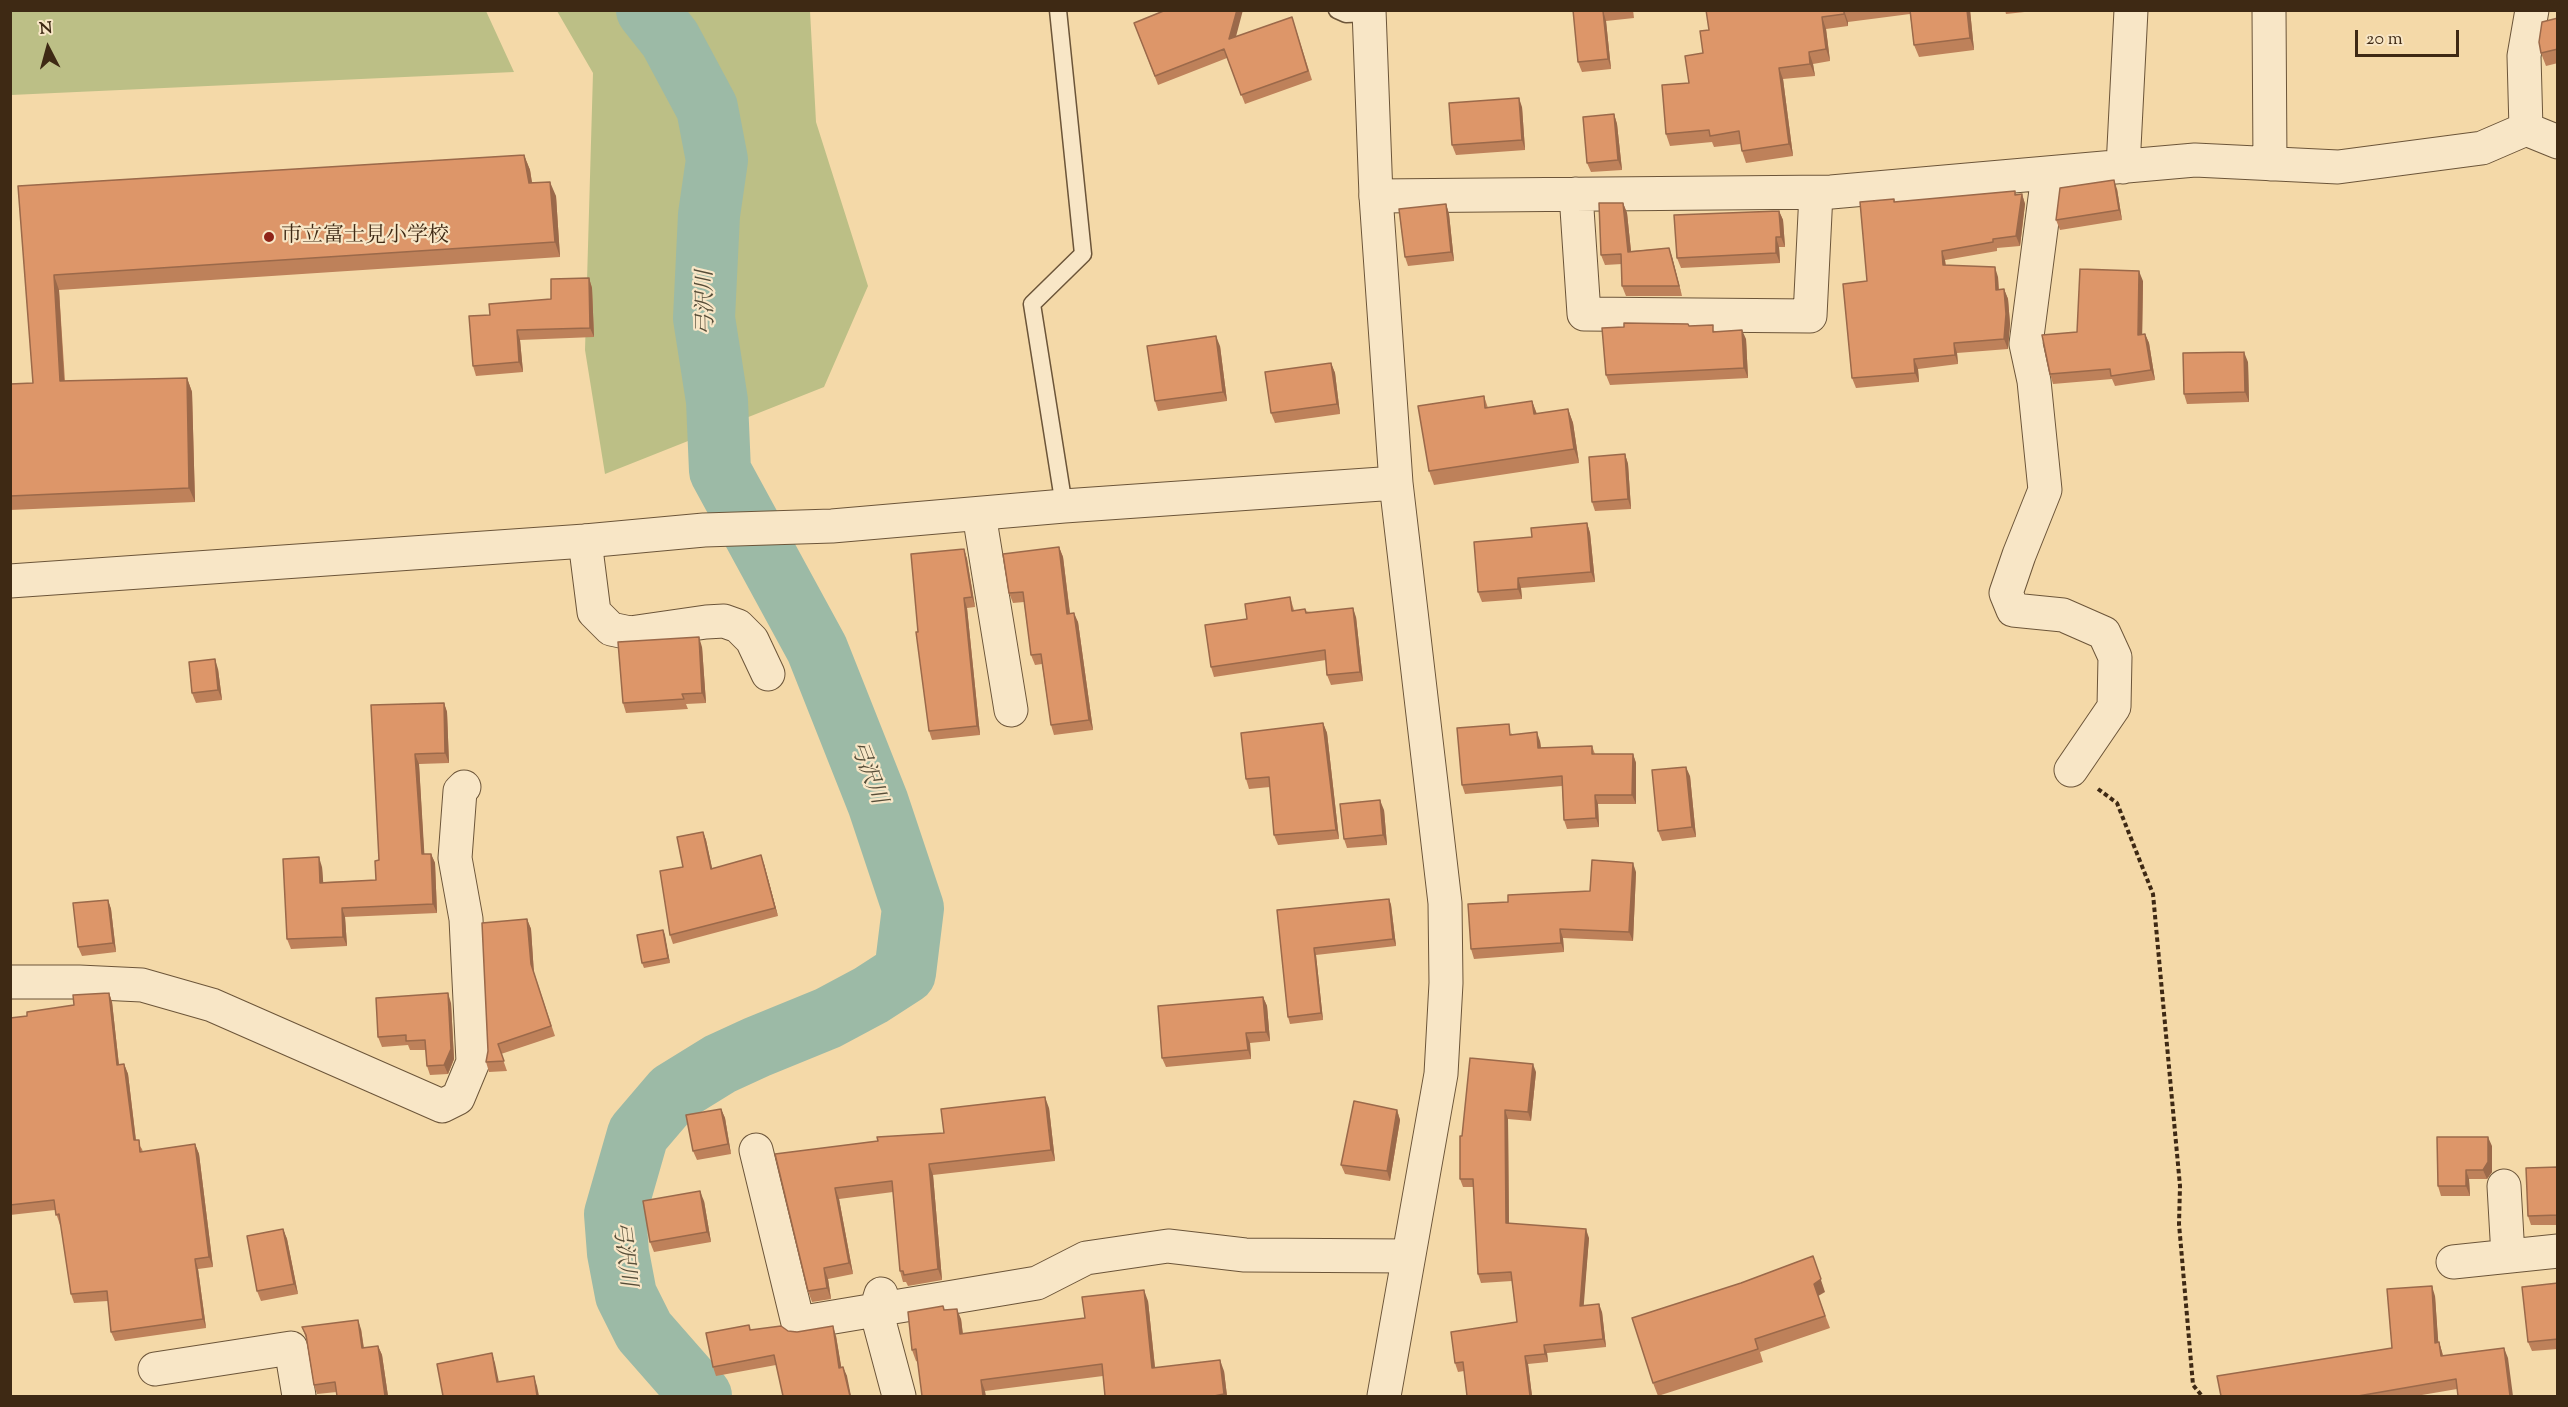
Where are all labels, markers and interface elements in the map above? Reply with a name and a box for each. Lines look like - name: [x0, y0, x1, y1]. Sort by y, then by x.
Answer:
- text: N: [39, 17, 54, 42]
- north arrow: [18, 18, 78, 78]
- scale bar: [2358, 18, 2462, 56]
- text: 20 m: [2366, 27, 2403, 53]
- place label: 市立富士見小学校: [281, 224, 449, 250]
- marker: 市立富士見小学校: [262, 230, 276, 244]
- water label: 弓沢川: [694, 270, 722, 336]
- water label: 弓沢川: [842, 737, 890, 809]
- water label: 弓沢川: [605, 1220, 639, 1288]

